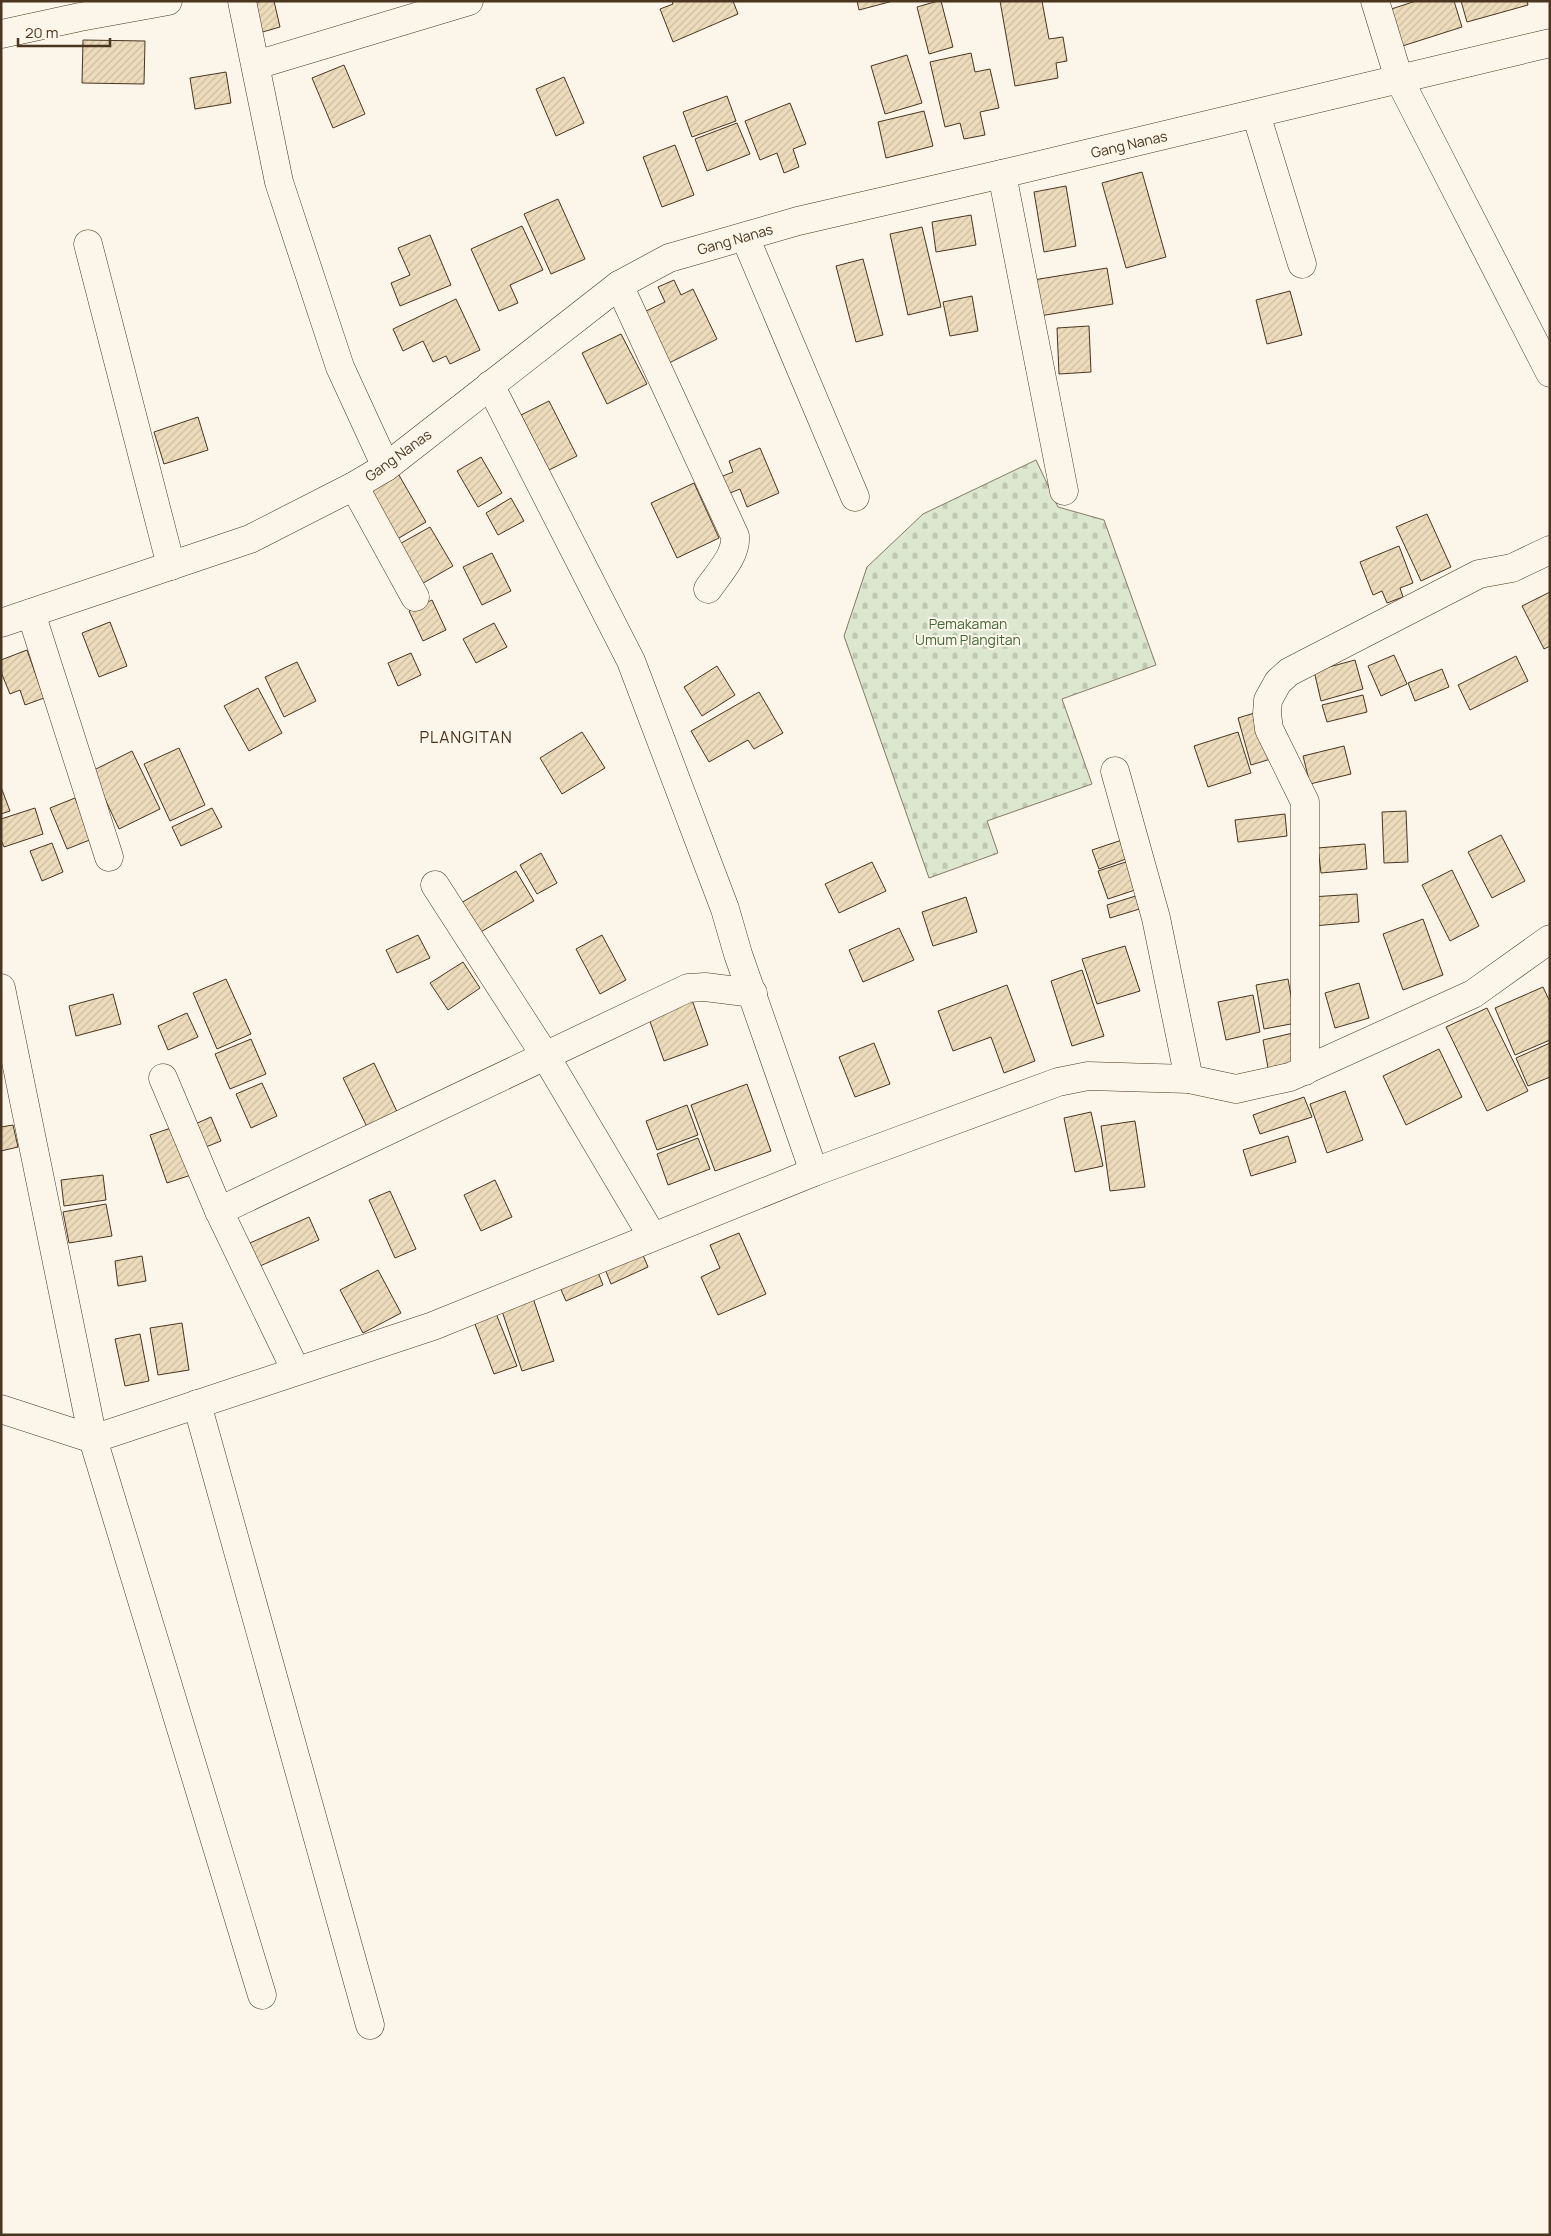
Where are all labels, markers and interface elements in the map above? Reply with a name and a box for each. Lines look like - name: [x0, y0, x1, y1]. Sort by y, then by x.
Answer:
- scale bar: [18, 15, 110, 47]
- text: 20 m: [25, 22, 58, 43]
- street label: Gang Nanas: [1089, 126, 1169, 162]
- street label: Gang Nanas: [695, 219, 775, 259]
- street label: Gang Nanas: [361, 424, 435, 486]
- park label: Pemakaman Umum Plangitan: [915, 614, 1021, 649]
- district label: PLANGITAN: [419, 726, 513, 748]

